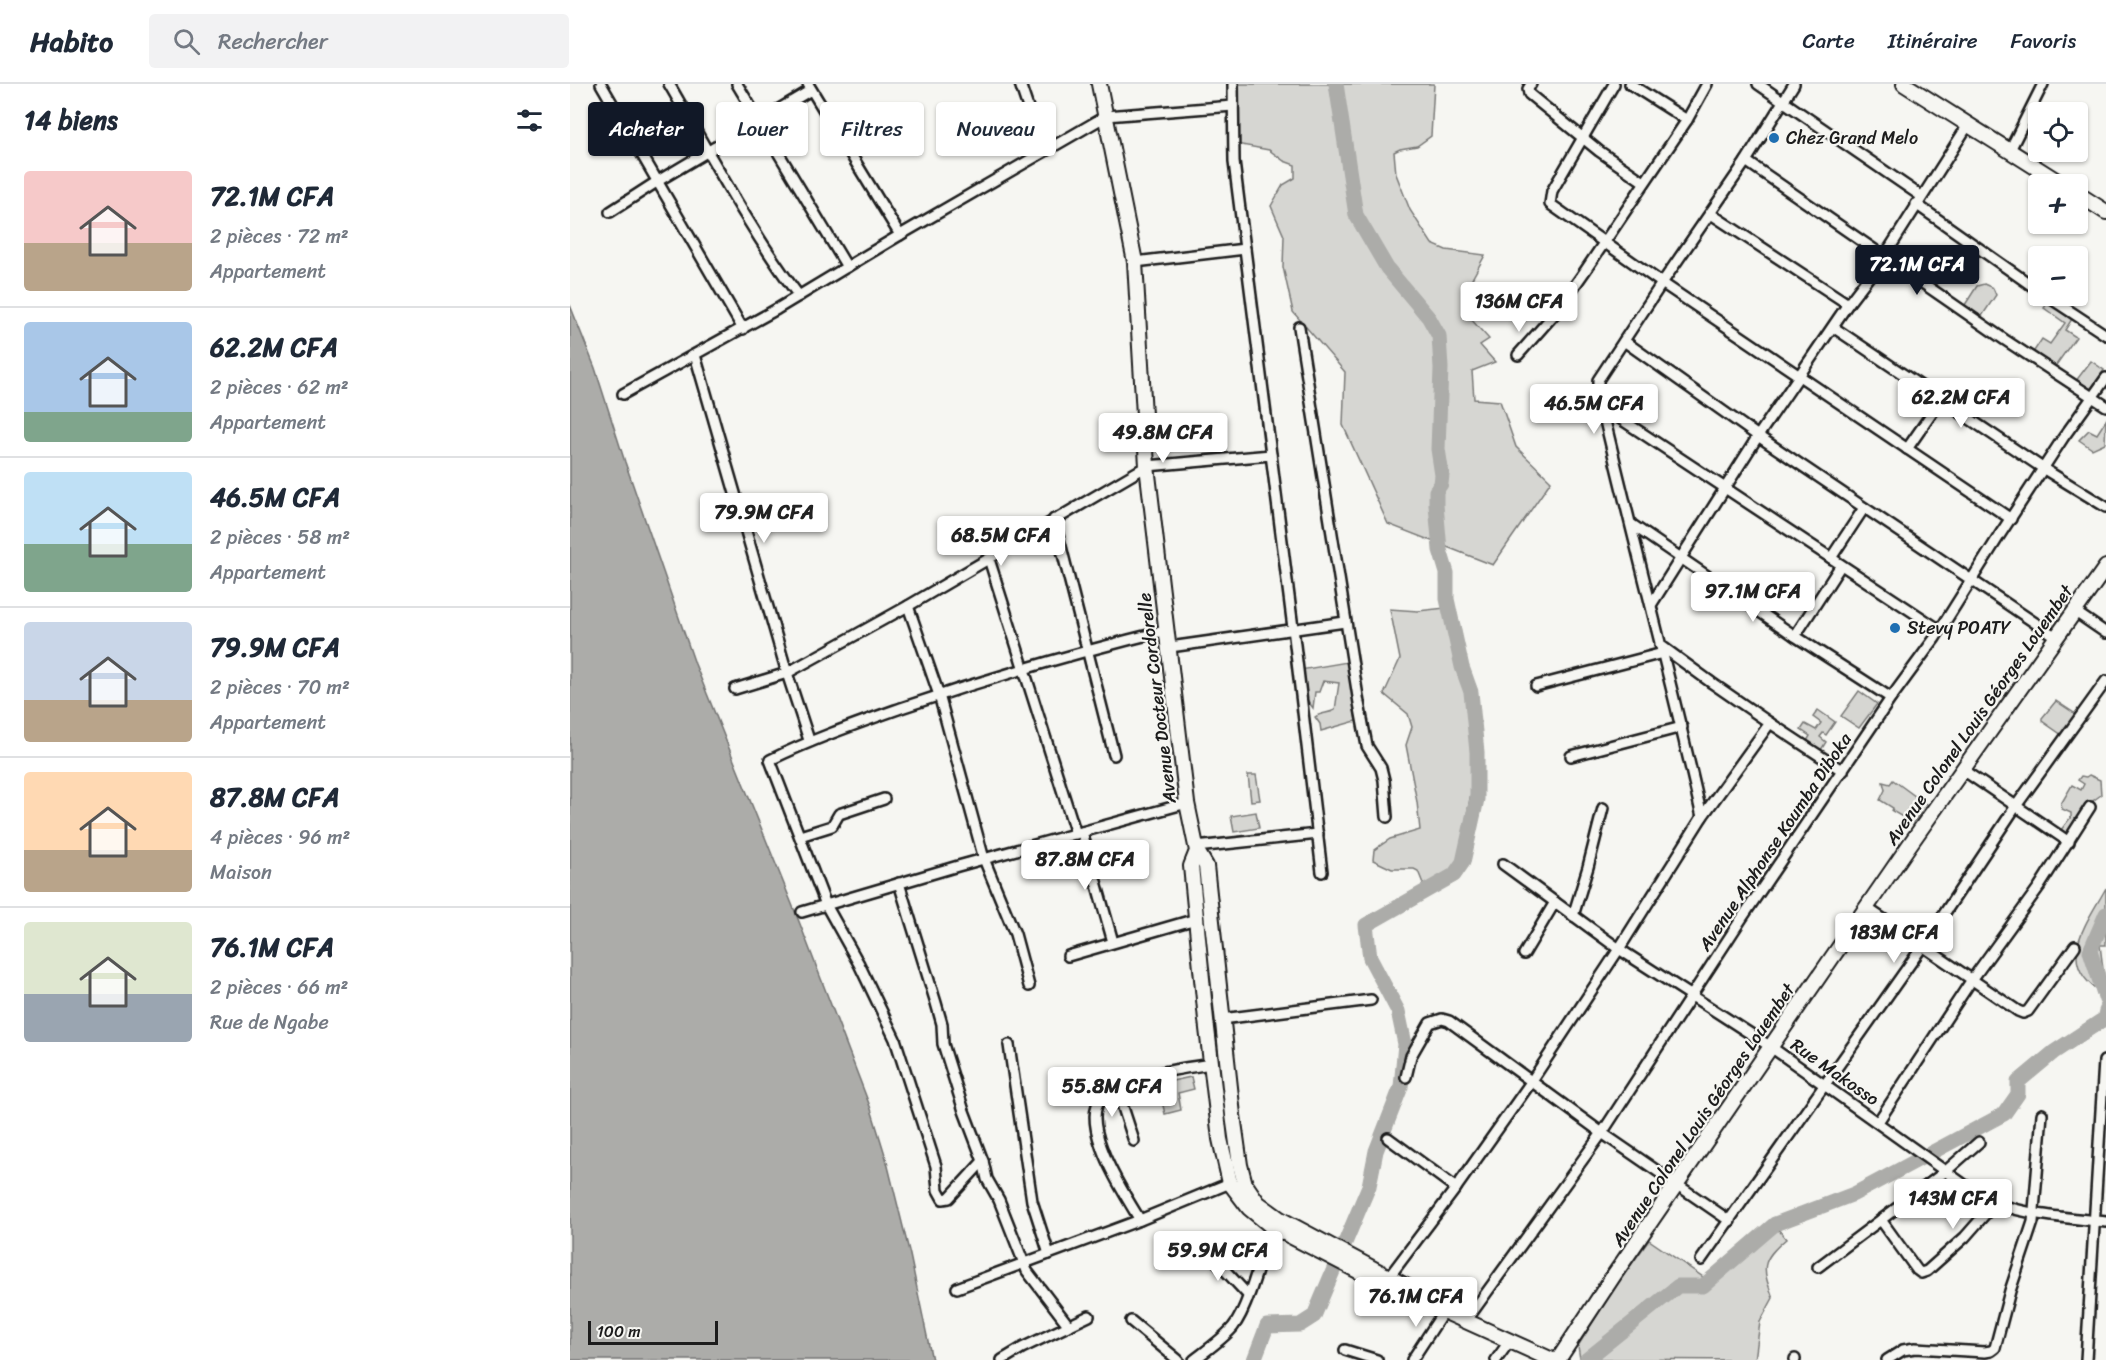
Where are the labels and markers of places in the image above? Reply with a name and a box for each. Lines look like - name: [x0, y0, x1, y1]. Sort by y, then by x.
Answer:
- place label: Chez Grand Melo: [1786, 122, 1918, 154]
- marker: Chez Grand Melo: [1767, 131, 1781, 145]
- pin: 72.1M CFA: [1848, 245, 1986, 296]
- pin: 136M CFA: [1457, 282, 1581, 333]
- pin: 62.2M CFA: [1892, 378, 2030, 429]
- pin: 46.5M CFA: [1525, 384, 1663, 435]
- pin: 49.8M CFA: [1094, 413, 1232, 464]
- pin: 79.9M CFA: [695, 493, 833, 544]
- pin: 68.5M CFA: [932, 516, 1070, 567]
- pin: 97.1M CFA: [1684, 572, 1822, 623]
- place label: Stevy POATY: [1907, 612, 2012, 644]
- marker: Stevy POATY: [1888, 621, 1902, 635]
- pin: 87.8M CFA: [1016, 840, 1154, 891]
- pin: 183M CFA: [1832, 913, 1956, 964]
- pin: 55.8M CFA: [1043, 1067, 1181, 1118]
- pin: 143M CFA: [1891, 1179, 2015, 1230]
- pin: 59.9M CFA: [1149, 1231, 1287, 1282]
- pin: 76.1M CFA: [1347, 1277, 1485, 1328]

